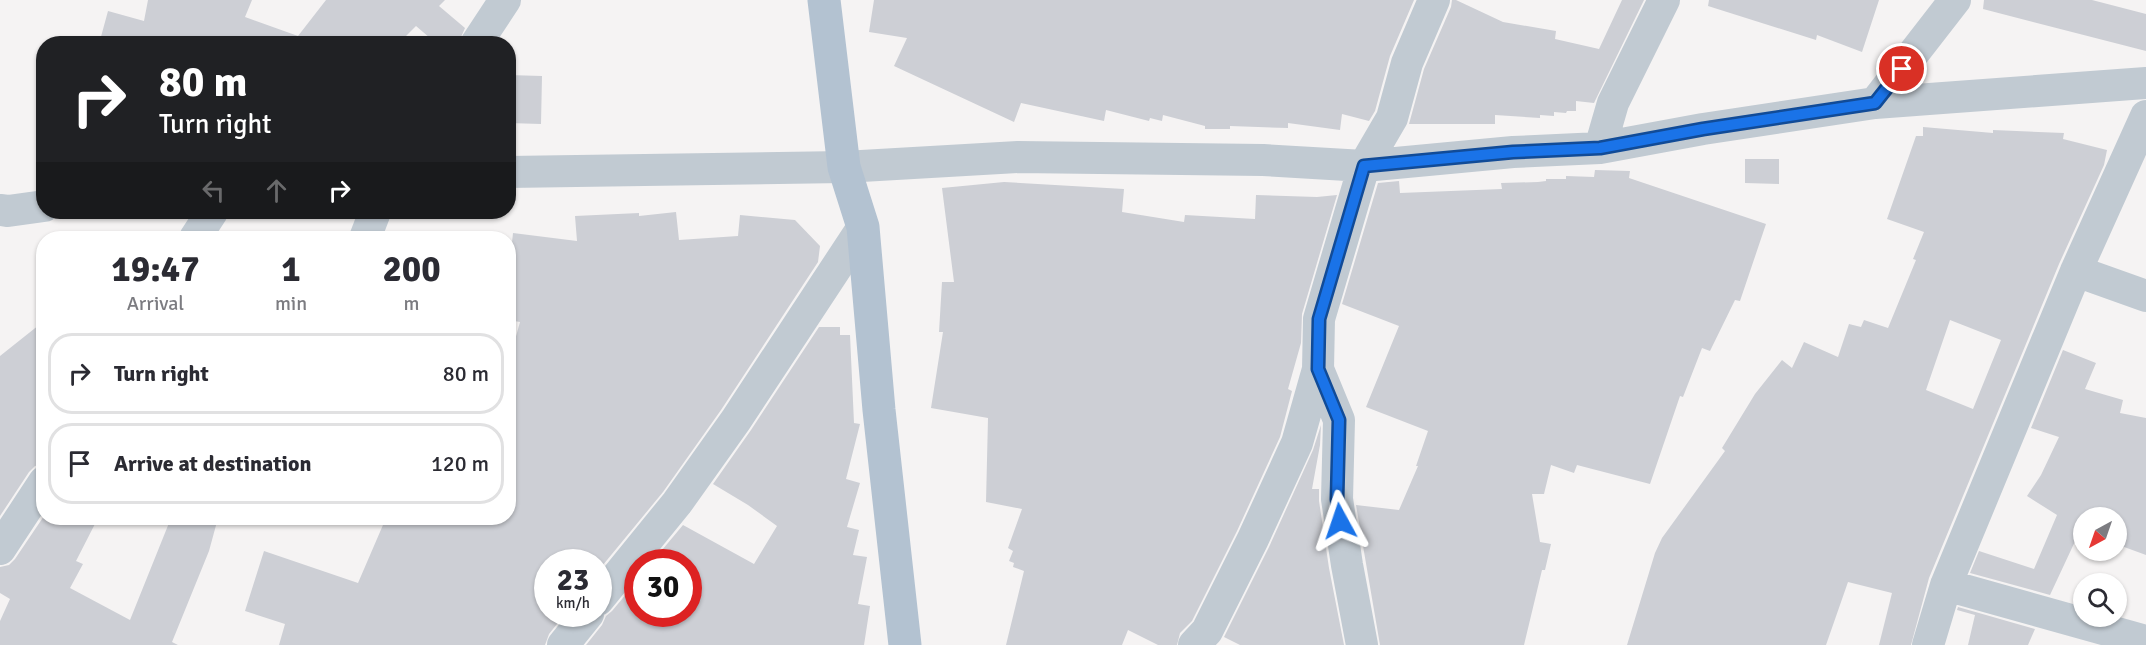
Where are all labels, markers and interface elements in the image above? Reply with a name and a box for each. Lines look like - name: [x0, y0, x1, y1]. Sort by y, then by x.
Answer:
- pin: [1876, 43, 1927, 94]
- icon: arrive: [1885, 52, 1918, 85]
- text: 80 m: [159, 57, 248, 108]
- icon: right: [60, 60, 138, 138]
- text: Turn right: [159, 108, 272, 141]
- icon: left: [197, 174, 230, 207]
- icon: ahead: [260, 174, 293, 207]
- icon: right: [323, 174, 356, 207]
- text: 19:47: [111, 247, 200, 292]
- text: 1: [281, 247, 301, 292]
- text: 200: [382, 247, 441, 292]
- text: Arrival: [127, 291, 184, 316]
- text: min: [275, 291, 307, 316]
- text: m: [404, 291, 420, 316]
- icon: right: [63, 357, 96, 390]
- text: Turn right: [114, 360, 209, 387]
- text: 80 m: [443, 360, 489, 387]
- icon: arrive: [63, 447, 96, 480]
- text: Arrive at destination: [114, 450, 311, 477]
- text: 120 m: [431, 450, 489, 477]
- position arrow: [1308, 489, 1372, 553]
- north arrow: [2073, 507, 2127, 561]
- map controls: [2073, 507, 2127, 627]
- speed limit sign: 30: [624, 549, 702, 627]
- text: 23: [557, 562, 589, 599]
- button: search: [2073, 573, 2127, 627]
- text: km/h: [556, 594, 590, 612]

